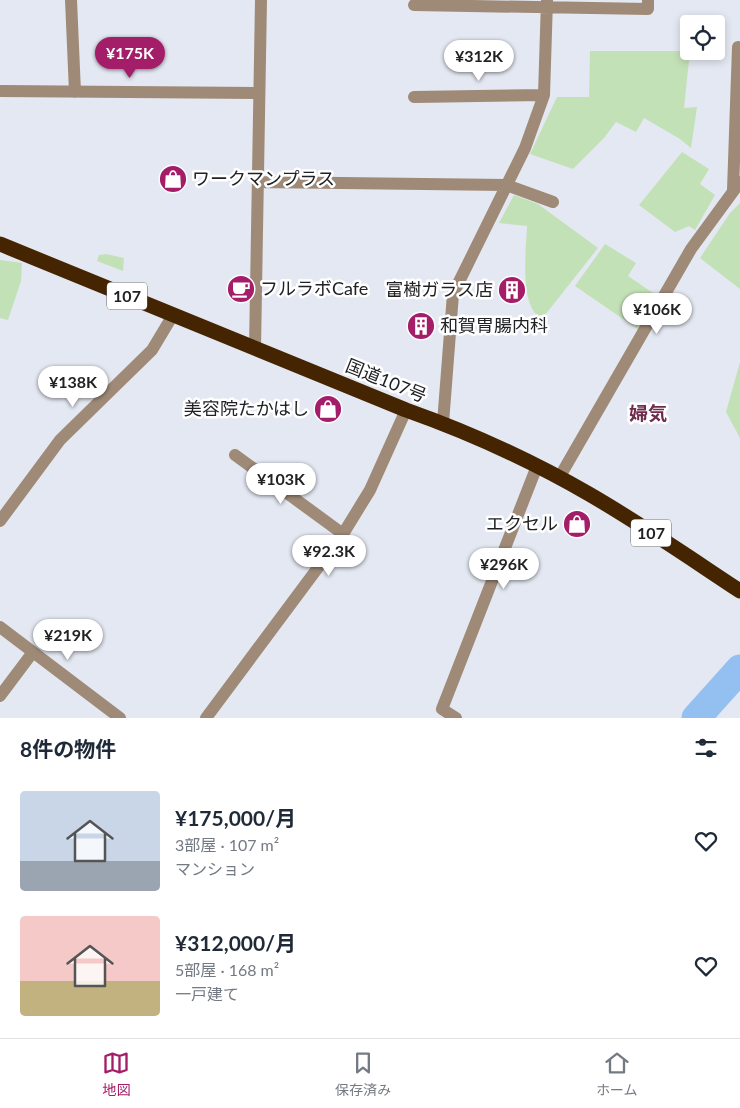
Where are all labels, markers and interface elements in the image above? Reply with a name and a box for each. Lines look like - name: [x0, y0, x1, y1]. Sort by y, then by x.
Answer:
- map controls: [680, 15, 725, 60]
- button: locate: [680, 15, 725, 60]
- pin: ¥175K: [95, 36, 165, 79]
- pin: ¥312K: [444, 39, 514, 82]
- text: ¥175K: [106, 43, 154, 62]
- text: ¥312K: [455, 46, 503, 65]
- shop icon: ワークマンプラス: [158, 164, 188, 194]
- place label: ワークマンプラス: [192, 167, 335, 189]
- cafe icon: フルラボCafe: [226, 274, 256, 304]
- building icon: 富樹ガラス店: [497, 275, 527, 305]
- place label: フルラボCafe: [260, 277, 368, 299]
- place label: 富樹ガラス店: [385, 278, 493, 300]
- road number: 107: [107, 282, 147, 310]
- pin: ¥106K: [622, 292, 692, 335]
- text: ¥106K: [633, 299, 681, 318]
- building icon: 和賀胃腸内科: [406, 311, 436, 341]
- place label: 和賀胃腸内科: [440, 314, 548, 336]
- street label: 国道107号: [343, 354, 430, 406]
- pin: ¥138K: [38, 366, 108, 408]
- text: ¥138K: [49, 372, 97, 391]
- shop icon: 美容院たかはし: [313, 394, 343, 424]
- place label: 美容院たかはし: [184, 397, 309, 419]
- district label: 婦気: [629, 401, 667, 424]
- pin: ¥103K: [246, 462, 316, 505]
- text: ¥103K: [257, 469, 305, 488]
- shop icon: エクセル: [562, 509, 592, 539]
- place label: エクセル: [486, 512, 558, 534]
- road number: 107: [631, 520, 671, 546]
- pin: ¥92.3K: [288, 534, 370, 577]
- text: ¥92.3K: [303, 541, 355, 560]
- pin: ¥296K: [469, 548, 539, 590]
- text: ¥296K: [480, 554, 528, 573]
- pin: ¥219K: [33, 618, 103, 661]
- text: ¥219K: [44, 625, 92, 644]
- icon: filters: [692, 734, 720, 762]
- text: 8件の物件: [20, 736, 116, 761]
- text: ¥175,000/月: [175, 805, 296, 830]
- icon: home: [60, 811, 120, 871]
- icon: heart: [692, 827, 720, 855]
- text: 3部屋 · 107 m²: [175, 835, 279, 854]
- text: マンション: [175, 859, 255, 878]
- text: ¥312,000/月: [175, 930, 296, 955]
- icon: home: [60, 936, 120, 996]
- icon: heart: [692, 952, 720, 980]
- text: 5部屋 · 168 m²: [175, 960, 279, 979]
- text: 一戸建て: [175, 984, 239, 1003]
- tab: 地図: [102, 1049, 130, 1099]
- tab: 保存済み: [335, 1049, 391, 1099]
- tab: ホーム: [596, 1049, 638, 1099]

